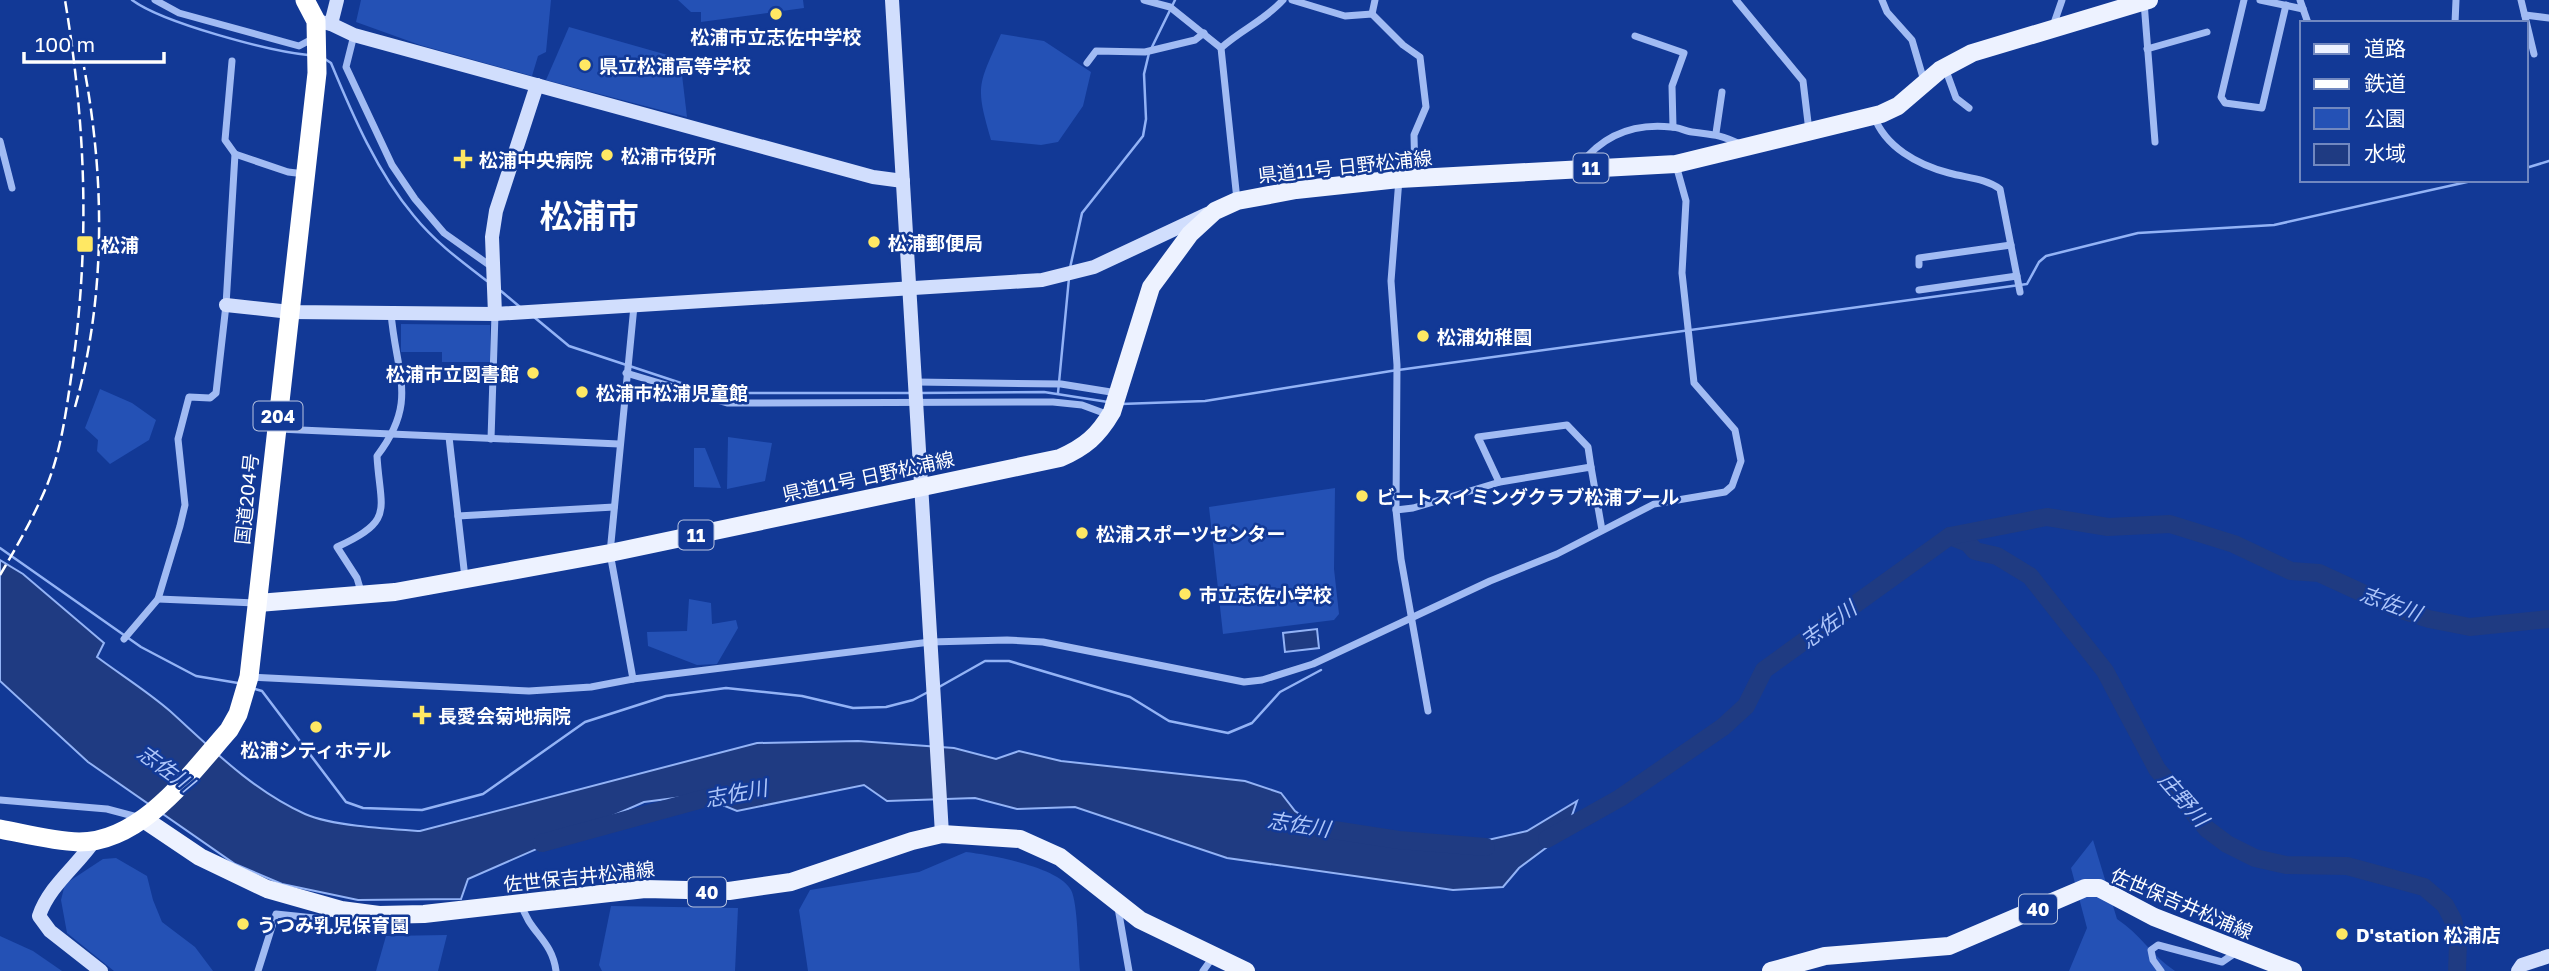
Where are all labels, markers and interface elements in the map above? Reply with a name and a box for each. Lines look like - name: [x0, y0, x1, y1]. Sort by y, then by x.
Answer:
- marker: 松浦市立志佐中学校: [768, 6, 784, 22]
- scale bar: [24, 21, 164, 65]
- legend: [2300, 21, 2528, 182]
- place label: 松浦市立志佐中学校: [690, 25, 862, 48]
- text: 100 m: [35, 31, 95, 57]
- text: 道路: [2364, 35, 2406, 61]
- place label: 県立松浦高等学校: [599, 54, 751, 77]
- marker: 県立松浦高等学校: [577, 57, 593, 73]
- text: 鉄道: [2364, 70, 2406, 96]
- text: 公園: [2364, 105, 2406, 131]
- text: 水域: [2364, 140, 2406, 166]
- place label: 松浦市役所: [621, 144, 716, 167]
- street label: 県道11号 日野松浦線: [1257, 145, 1433, 187]
- marker: 松浦市役所: [599, 147, 615, 163]
- place label: 松浦中央病院: [479, 148, 593, 171]
- marker: 松浦中央病院: [453, 149, 473, 169]
- road number: 11: [1574, 154, 1608, 182]
- district label: 松浦市: [540, 196, 639, 235]
- place label: 松浦郵便局: [888, 231, 983, 254]
- place label: 松浦: [101, 233, 139, 256]
- marker: 松浦: [75, 234, 95, 254]
- marker: 松浦郵便局: [866, 234, 882, 250]
- place label: 松浦幼稚園: [1437, 325, 1532, 348]
- marker: 松浦幼稚園: [1415, 328, 1431, 344]
- place label: 松浦市立図書館: [386, 362, 519, 385]
- marker: 松浦市立図書館: [525, 365, 541, 381]
- place label: 松浦市松浦児童館: [596, 381, 748, 404]
- marker: 松浦市松浦児童館: [574, 384, 590, 400]
- road number: 204: [254, 402, 302, 430]
- street label: 県道11号 日野松浦線: [780, 447, 956, 505]
- street label: 国道204号: [230, 452, 262, 546]
- place label: ビートスイミングクラブ松浦プール: [1376, 485, 1680, 508]
- marker: ビートスイミングクラブ松浦プール: [1354, 488, 1370, 504]
- road number: 11: [678, 520, 714, 550]
- place label: 松浦スポーツセンター: [1096, 522, 1286, 545]
- marker: 松浦スポーツセンター: [1074, 525, 1090, 541]
- water label: 志佐川: [2357, 580, 2427, 627]
- place label: 市立志佐小学校: [1199, 583, 1332, 606]
- marker: 市立志佐小学校: [1177, 586, 1193, 602]
- water label: 志佐川: [1795, 594, 1863, 653]
- place label: 長愛会菊地病院: [438, 704, 571, 727]
- marker: 長愛会菊地病院: [412, 705, 432, 725]
- marker: 松浦シティホテル: [308, 719, 324, 735]
- place label: 松浦シティホテル: [241, 738, 391, 761]
- water label: 志佐川: [133, 739, 201, 798]
- water label: 庄野川: [2154, 767, 2216, 833]
- water label: 志佐川: [703, 774, 771, 812]
- water label: 志佐川: [1266, 806, 1334, 842]
- street label: 佐世保吉井松浦線: [502, 857, 656, 895]
- street label: 佐世保吉井松浦線: [2108, 863, 2256, 943]
- road number: 40: [688, 878, 726, 906]
- road number: 40: [2019, 894, 2057, 924]
- place label: うつみ乳児保育園: [257, 913, 409, 936]
- marker: うつみ乳児保育園: [235, 916, 251, 932]
- place label: D'station 松浦店: [2356, 923, 2501, 946]
- marker: D'station 松浦店: [2334, 926, 2350, 942]

